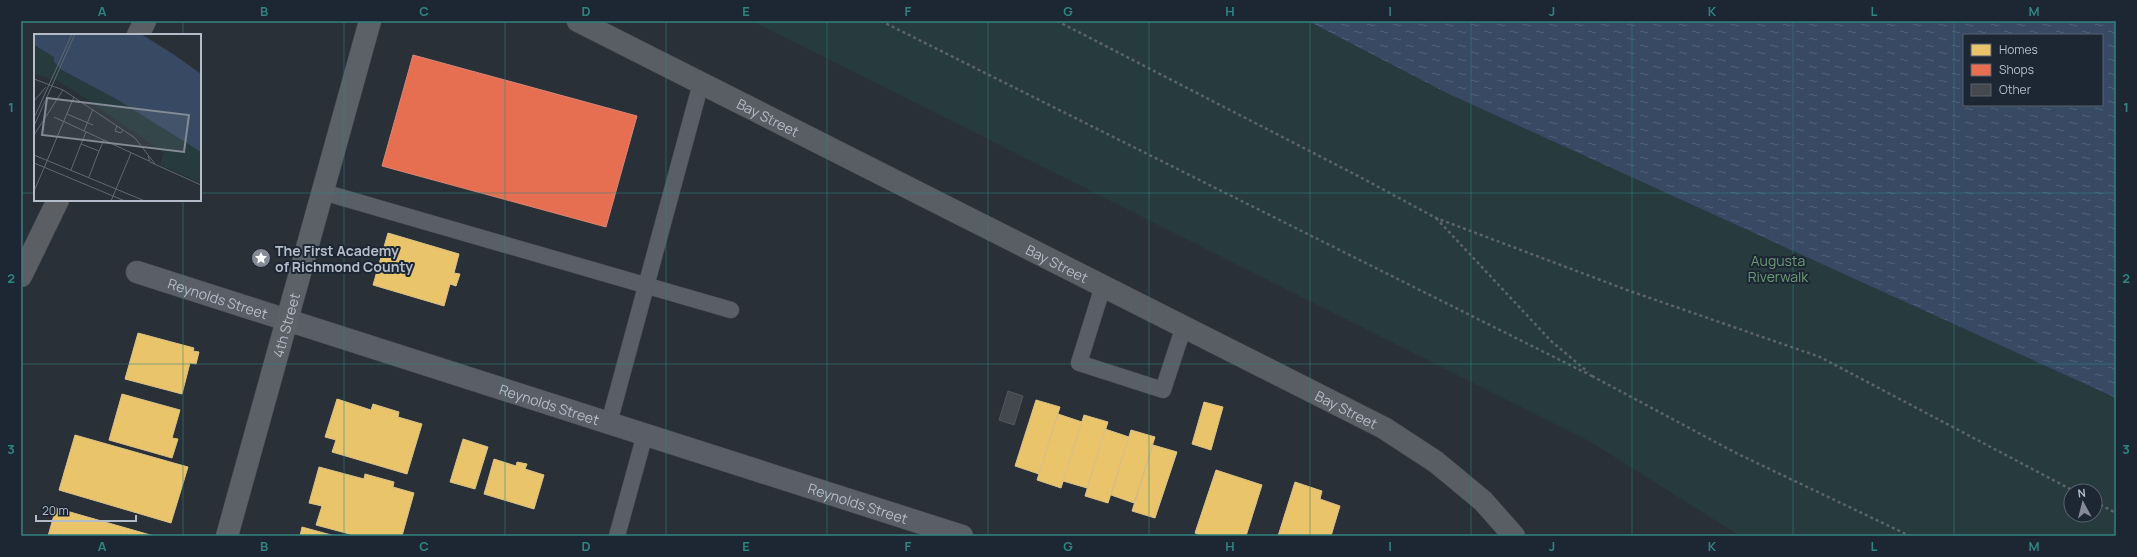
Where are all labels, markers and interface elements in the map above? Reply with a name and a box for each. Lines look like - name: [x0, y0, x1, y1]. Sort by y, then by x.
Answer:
- text: A: [98, 2, 107, 20]
- text: B: [260, 2, 268, 20]
- text: C: [419, 2, 429, 20]
- text: D: [581, 2, 591, 20]
- text: E: [742, 2, 750, 20]
- text: F: [905, 2, 912, 20]
- text: G: [1063, 2, 1073, 20]
- text: H: [1225, 2, 1235, 20]
- text: I: [1388, 2, 1392, 20]
- text: J: [1549, 2, 1555, 20]
- text: K: [1708, 2, 1717, 20]
- text: L: [1871, 2, 1878, 20]
- text: M: [2028, 2, 2040, 20]
- inset map: [34, 34, 201, 201]
- legend: [1963, 34, 2103, 106]
- text: Homes: [1999, 41, 2038, 58]
- text: Shops: [1999, 61, 2034, 78]
- text: Other: [1999, 81, 2032, 98]
- street label: Bay Street: [734, 93, 803, 141]
- text: 1: [8, 98, 14, 116]
- text: 1: [2123, 98, 2129, 116]
- street label: Bay Street: [1023, 239, 1092, 287]
- place label: The First Academy of Richmond County: [275, 241, 413, 276]
- place icon: The First Academy of Richmond County: [250, 247, 272, 269]
- park label: Augusta Riverwalk: [1748, 251, 1809, 286]
- text: 2: [7, 269, 15, 287]
- text: 2: [2122, 269, 2130, 287]
- street label: Reynolds Street: [166, 273, 271, 323]
- street label: 4th Street: [268, 290, 304, 359]
- street label: Reynolds Street: [497, 379, 602, 429]
- street label: Bay Street: [1312, 385, 1381, 433]
- text: 3: [7, 440, 15, 458]
- text: 3: [2122, 440, 2130, 458]
- street label: Reynolds Street: [806, 478, 911, 528]
- north arrow: [2063, 483, 2103, 523]
- text: N: [2077, 485, 2087, 501]
- scale bar: [36, 497, 136, 523]
- text: 20 m: [42, 502, 69, 519]
- text: A: [98, 537, 107, 555]
- text: B: [260, 537, 268, 555]
- text: C: [419, 537, 429, 555]
- text: D: [581, 537, 591, 555]
- text: E: [742, 537, 750, 555]
- text: F: [905, 537, 912, 555]
- text: G: [1063, 537, 1073, 555]
- text: H: [1225, 537, 1235, 555]
- text: I: [1388, 537, 1392, 555]
- text: J: [1549, 537, 1555, 555]
- text: K: [1708, 537, 1717, 555]
- text: L: [1871, 537, 1878, 555]
- text: M: [2028, 537, 2040, 555]

